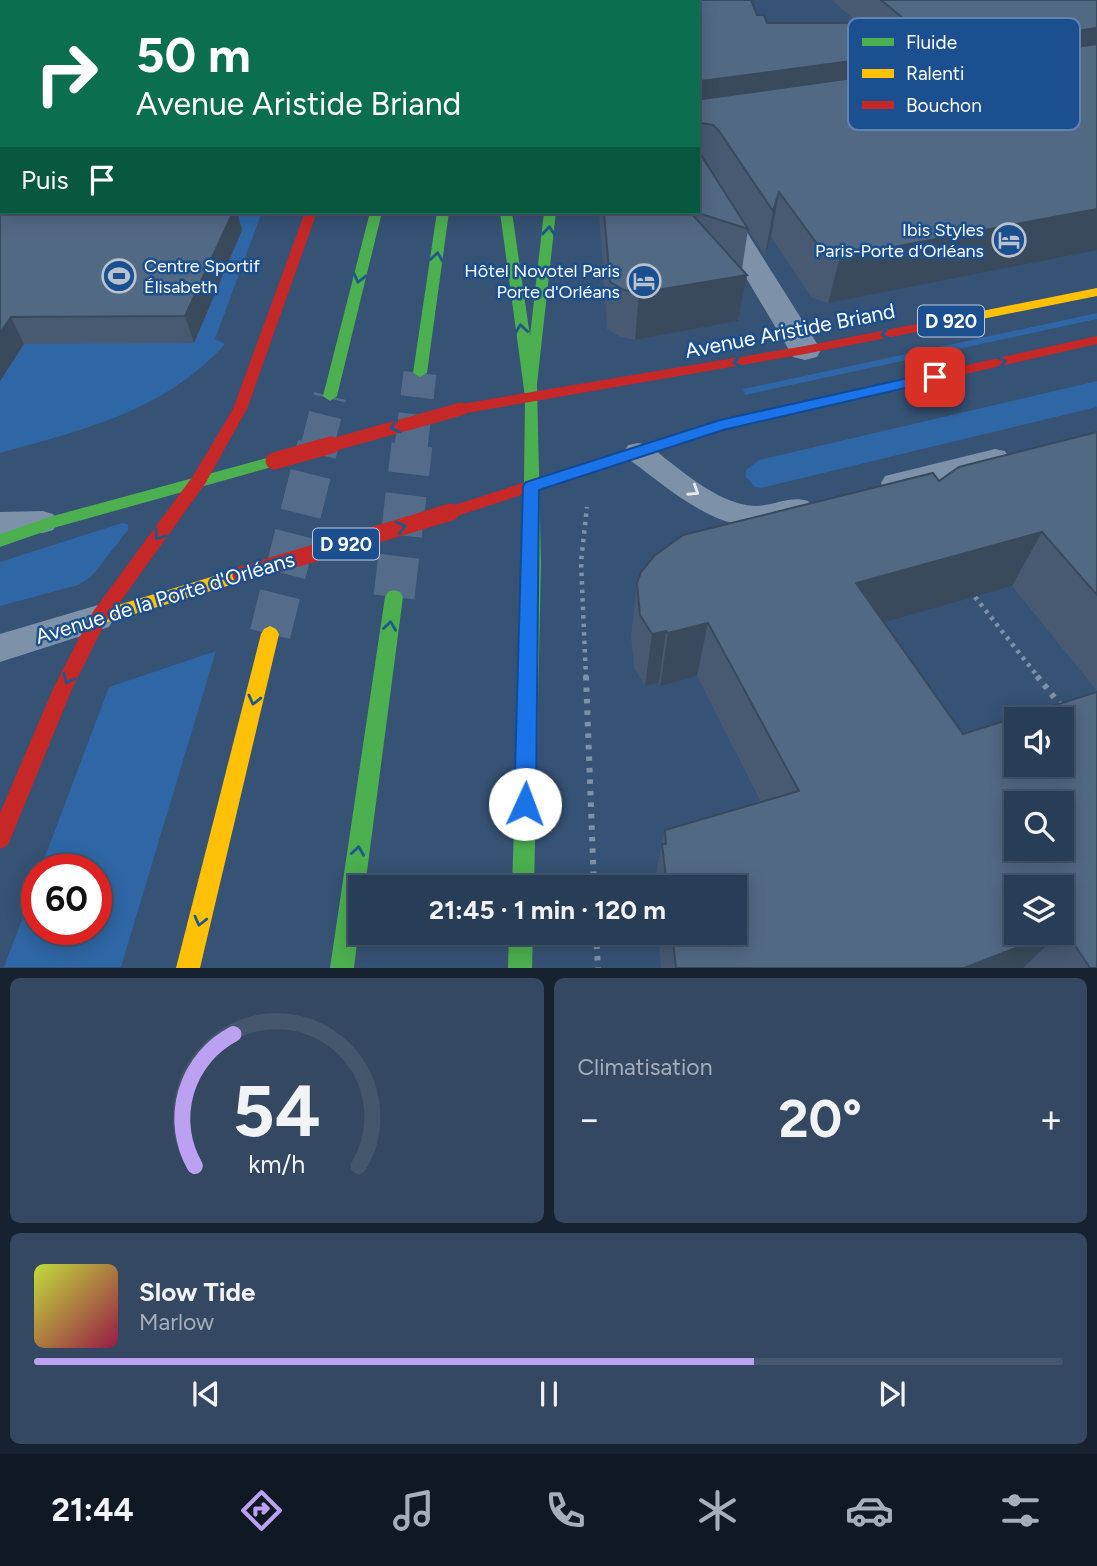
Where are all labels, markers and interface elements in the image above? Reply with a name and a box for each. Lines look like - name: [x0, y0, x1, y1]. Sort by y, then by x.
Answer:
- legend: [848, 18, 1080, 130]
- text: 50 m: [136, 25, 251, 84]
- icon: right: [21, 28, 112, 119]
- text: Fluide: [906, 31, 957, 54]
- text: Ralenti: [906, 62, 964, 85]
- text: Avenue Aristide Briand: [136, 85, 461, 123]
- text: Bouchon: [906, 94, 982, 117]
- icon: arrive: [83, 161, 121, 199]
- text: Puis: [21, 164, 69, 196]
- place label: Ibis Styles Paris-Porte d'Orléans: [815, 219, 984, 262]
- hotel icon: Ibis Styles Paris-Porte d'Orléans: [990, 221, 1028, 259]
- one-way arrow: [541, 226, 556, 237]
- one-way arrow: [429, 251, 444, 262]
- place label: Centre Sportif Élisabeth: [144, 255, 260, 298]
- sports icon: Centre Sportif Élisabeth: [100, 257, 138, 295]
- place label: Hôtel Novotel Paris Porte d'Orléans: [464, 260, 620, 303]
- hotel icon: Hôtel Novotel Paris Porte d'Orléans: [625, 262, 663, 300]
- one-way arrow: [353, 272, 367, 284]
- street label: Avenue Aristide Briand: [683, 298, 897, 363]
- road number: D 920: [918, 306, 984, 336]
- one-way arrow: [513, 323, 528, 335]
- one-way arrow: [880, 326, 892, 341]
- pin: [905, 347, 965, 407]
- one-way arrow: [732, 354, 744, 369]
- one-way arrow: [995, 356, 1007, 370]
- icon: arrive: [916, 358, 954, 396]
- one-way arrow: [390, 419, 402, 433]
- one-way arrow: [686, 483, 699, 495]
- one-way arrow: [394, 521, 406, 536]
- one-way arrow: [155, 527, 167, 540]
- road number: D 920: [313, 528, 379, 559]
- street label: Avenue de la Porte d'Orléans: [32, 546, 297, 649]
- one-way arrow: [382, 620, 397, 632]
- one-way arrow: [62, 672, 76, 684]
- one-way arrow: [248, 694, 262, 706]
- map controls: [1004, 707, 1074, 945]
- button: sound: [1004, 707, 1074, 777]
- position arrow: [488, 767, 562, 841]
- button: search: [1004, 791, 1074, 861]
- one-way arrow: [351, 845, 366, 857]
- speed limit sign: 60: [21, 854, 112, 945]
- button: layers: [1004, 875, 1074, 945]
- text: 21:45 · 1 min · 120 m: [429, 894, 666, 926]
- one-way arrow: [194, 915, 208, 927]
- text: Climatisation: [578, 1053, 712, 1081]
- text: 54: [233, 1068, 321, 1155]
- text: 20°: [779, 1088, 862, 1150]
- text: −: [578, 1096, 601, 1142]
- text: +: [1039, 1096, 1063, 1142]
- text: km/h: [248, 1149, 305, 1179]
- text: Slow Tide: [139, 1276, 255, 1308]
- text: Marlow: [139, 1308, 214, 1336]
- icon: previous: [187, 1375, 225, 1413]
- icon: pause: [530, 1375, 568, 1413]
- icon: next: [873, 1375, 911, 1413]
- icon: directions: [237, 1486, 286, 1535]
- icon: music: [389, 1486, 438, 1535]
- icon: phone: [541, 1486, 590, 1535]
- icon: climate: [693, 1486, 742, 1535]
- icon: car: [845, 1486, 894, 1535]
- icon: filters: [996, 1486, 1045, 1535]
- text: 21:44: [51, 1491, 134, 1529]

